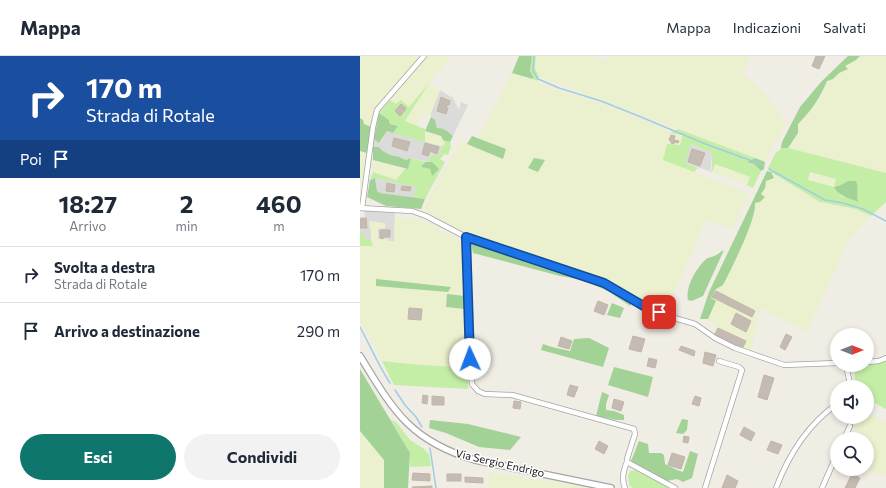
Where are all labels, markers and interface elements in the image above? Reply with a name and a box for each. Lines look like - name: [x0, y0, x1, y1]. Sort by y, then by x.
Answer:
- text: Mappa: [20, 16, 81, 39]
- text: Mappa: [666, 19, 711, 36]
- text: Indicazioni: [733, 19, 801, 36]
- text: Salvati: [823, 19, 866, 36]
- text: 170 m: [86, 70, 162, 104]
- icon: right: [20, 72, 72, 124]
- text: Strada di Rotale: [86, 104, 215, 126]
- icon: arrive: [50, 148, 72, 170]
- text: Poi: [20, 150, 42, 168]
- text: 18:27: [58, 189, 117, 218]
- text: 2: [180, 189, 193, 218]
- text: 460: [256, 189, 302, 218]
- text: Arrivo: [69, 218, 106, 234]
- text: min: [176, 218, 198, 234]
- text: m: [273, 218, 285, 234]
- text: Svolta a destra: [54, 258, 155, 276]
- icon: right: [20, 264, 42, 286]
- text: 170 m: [300, 266, 340, 284]
- text: Strada di Rotale: [54, 276, 147, 292]
- pin: [642, 295, 676, 329]
- icon: arrive: [648, 301, 670, 323]
- icon: arrive: [20, 320, 42, 342]
- text: Arrivo a destinazione: [54, 322, 200, 340]
- text: 290 m: [297, 322, 340, 340]
- north arrow: [830, 328, 874, 372]
- map controls: [830, 328, 874, 476]
- position arrow: [449, 338, 491, 380]
- button: sound: [830, 380, 874, 424]
- button: search: [830, 432, 874, 476]
- button: Esci: [20, 434, 176, 480]
- button: Condividi: [184, 434, 340, 480]
- street label: Via Sergio Endrigo: [454, 446, 546, 479]

